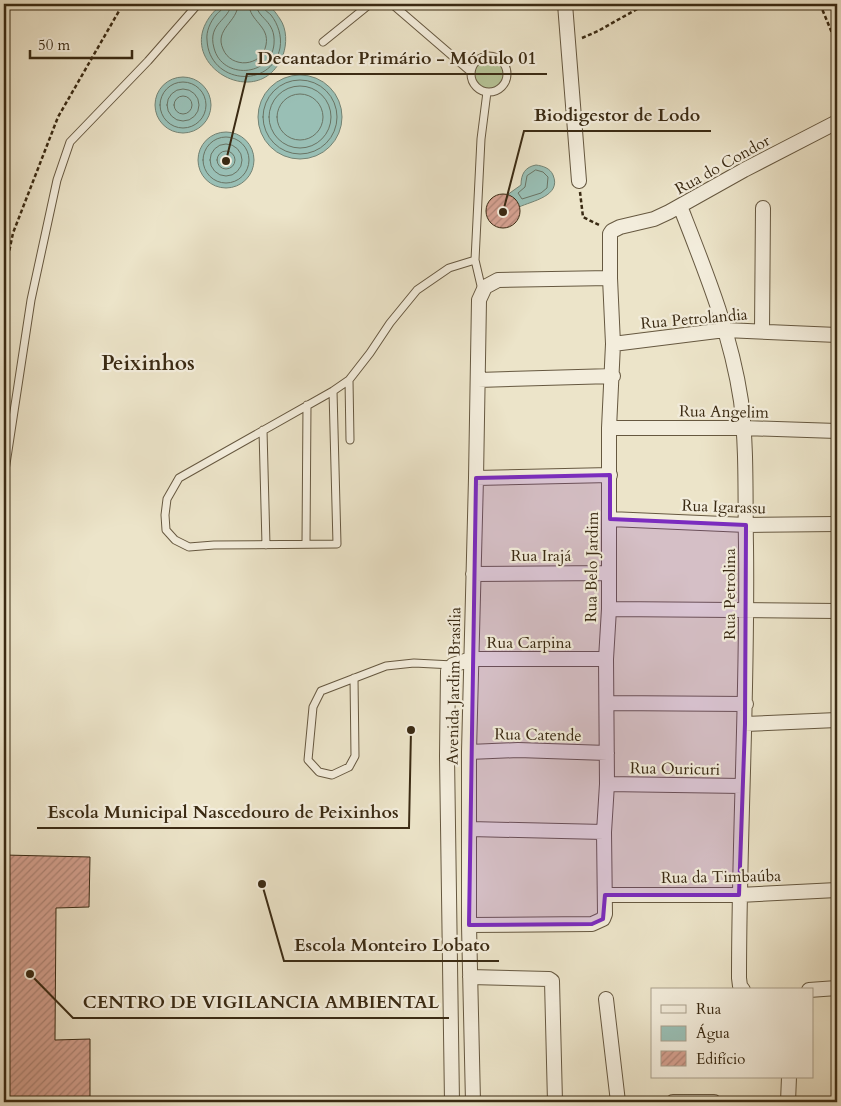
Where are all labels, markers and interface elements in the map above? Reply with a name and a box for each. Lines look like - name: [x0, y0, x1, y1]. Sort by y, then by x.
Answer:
- scale bar: [30, 28, 132, 60]
- text: 50 m: [38, 35, 70, 55]
- callout: Decantador Primário - Módulo 01: [247, 41, 547, 74]
- text: Decantador Primário - Módulo 01: [257, 46, 537, 71]
- callout: Biodigestor de Lodo: [524, 98, 711, 131]
- text: Biodigestor de Lodo: [534, 103, 700, 128]
- street label: Rua do Condor: [671, 130, 774, 200]
- street label: Rua Petrolandia: [640, 303, 749, 335]
- district label: Peixinhos: [101, 349, 195, 378]
- street label: Rua Angelim: [679, 400, 770, 424]
- street label: Rua Igarassu: [681, 495, 767, 519]
- street label: Rua Belo Jardim: [580, 511, 604, 623]
- street label: Rua Irajá: [511, 545, 571, 567]
- street label: Rua Petrolina: [719, 548, 741, 640]
- street label: Avenida Jardim Brasília: [442, 607, 466, 765]
- street label: Rua Carpina: [486, 632, 572, 654]
- street label: Rua Catende: [494, 723, 582, 747]
- street label: Rua Ouricuri: [630, 757, 721, 781]
- callout: Escola Municipal Nascedouro de Peixinhos: [37, 795, 409, 828]
- text: Escola Municipal Nascedouro de Peixinhos: [47, 800, 399, 825]
- street label: Rua da Timbaúba: [661, 865, 781, 889]
- callout: Escola Monteiro Lobato: [284, 928, 499, 961]
- text: Escola Monteiro Lobato: [294, 933, 490, 958]
- callout: CENTRO DE VIGILANCIA AMBIENTAL: [73, 985, 449, 1018]
- legend: [651, 988, 814, 1078]
- text: CENTRO DE VIGILANCIA AMBIENTAL: [83, 990, 440, 1015]
- text: Rua: [696, 999, 722, 1019]
- text: Água: [696, 1023, 730, 1043]
- text: Edifício: [696, 1049, 745, 1069]

